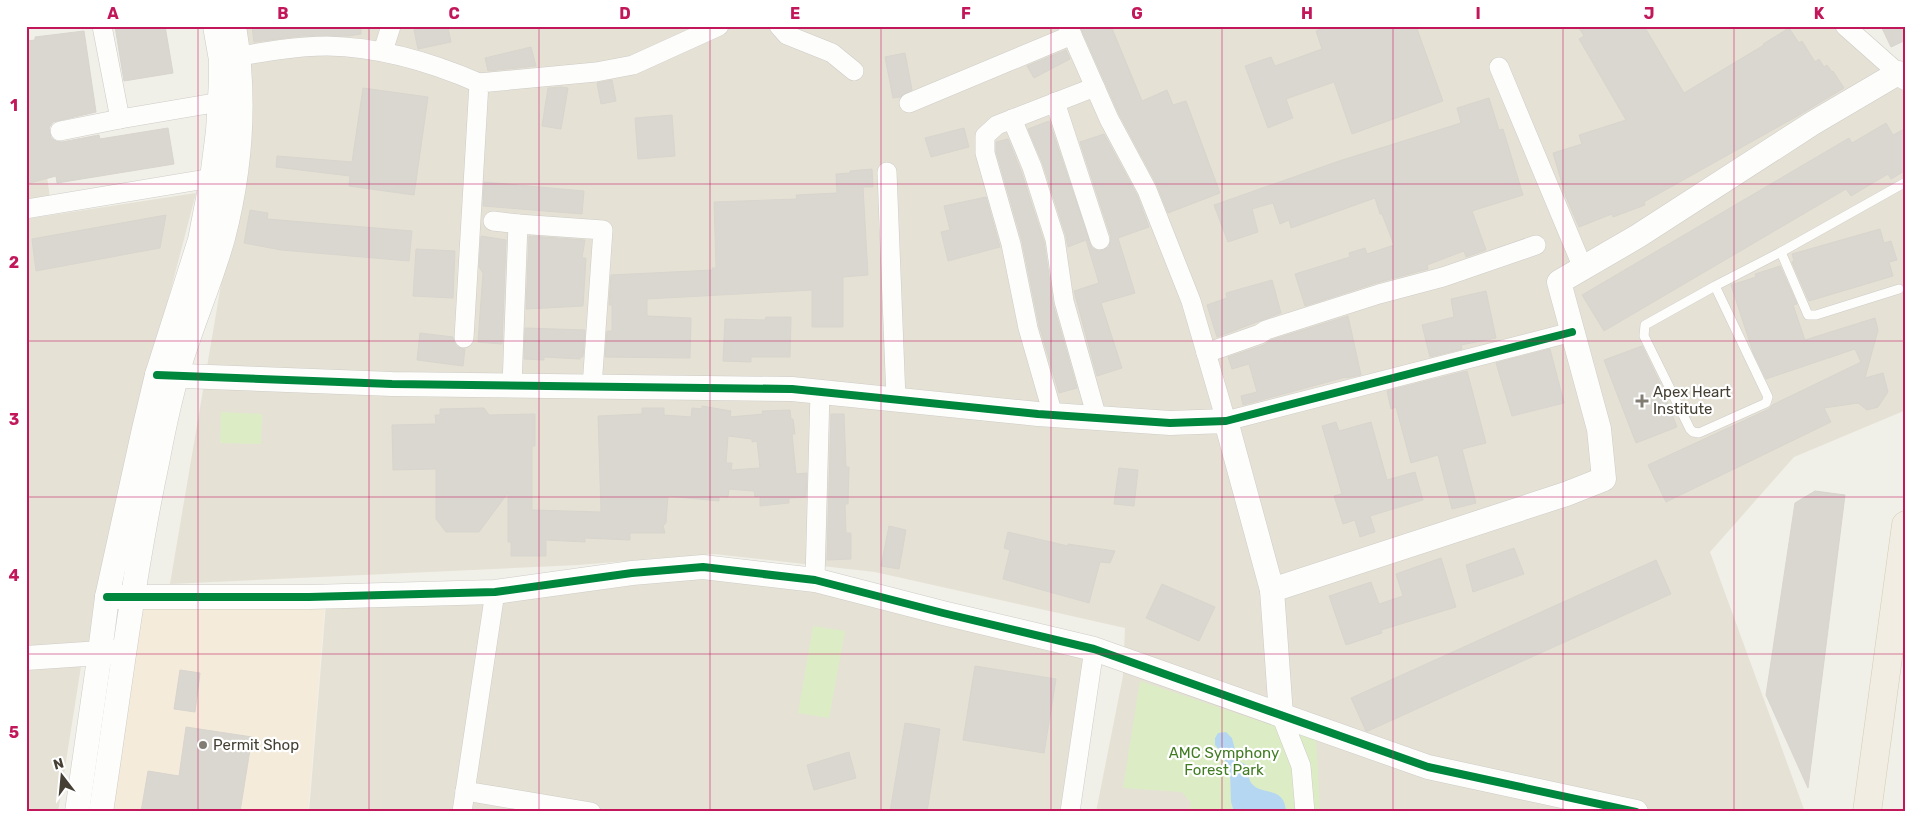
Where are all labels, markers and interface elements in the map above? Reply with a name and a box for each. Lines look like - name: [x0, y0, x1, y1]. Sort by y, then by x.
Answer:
- text: A: [107, 4, 119, 23]
- text: B: [277, 4, 289, 23]
- text: C: [448, 4, 460, 23]
- text: D: [619, 4, 631, 23]
- text: E: [790, 4, 800, 23]
- text: F: [961, 4, 971, 23]
- text: G: [1131, 4, 1143, 23]
- text: H: [1301, 4, 1313, 23]
- text: I: [1475, 4, 1481, 23]
- text: J: [1644, 4, 1654, 23]
- text: K: [1814, 4, 1825, 23]
- text: 1: [10, 96, 18, 115]
- text: 2: [9, 253, 19, 272]
- place label: Apex Heart Institute: [1653, 383, 1731, 418]
- marker: Apex Heart Institute: [1635, 394, 1649, 408]
- text: 3: [9, 410, 19, 429]
- text: 4: [9, 566, 20, 585]
- text: 5: [9, 723, 19, 742]
- place label: Permit Shop: [213, 736, 299, 754]
- marker: Permit Shop: [197, 739, 209, 751]
- park label: AMC Symphony Forest Park: [1169, 744, 1279, 779]
- north arrow: [38, 750, 88, 800]
- text: N: [51, 754, 66, 774]

